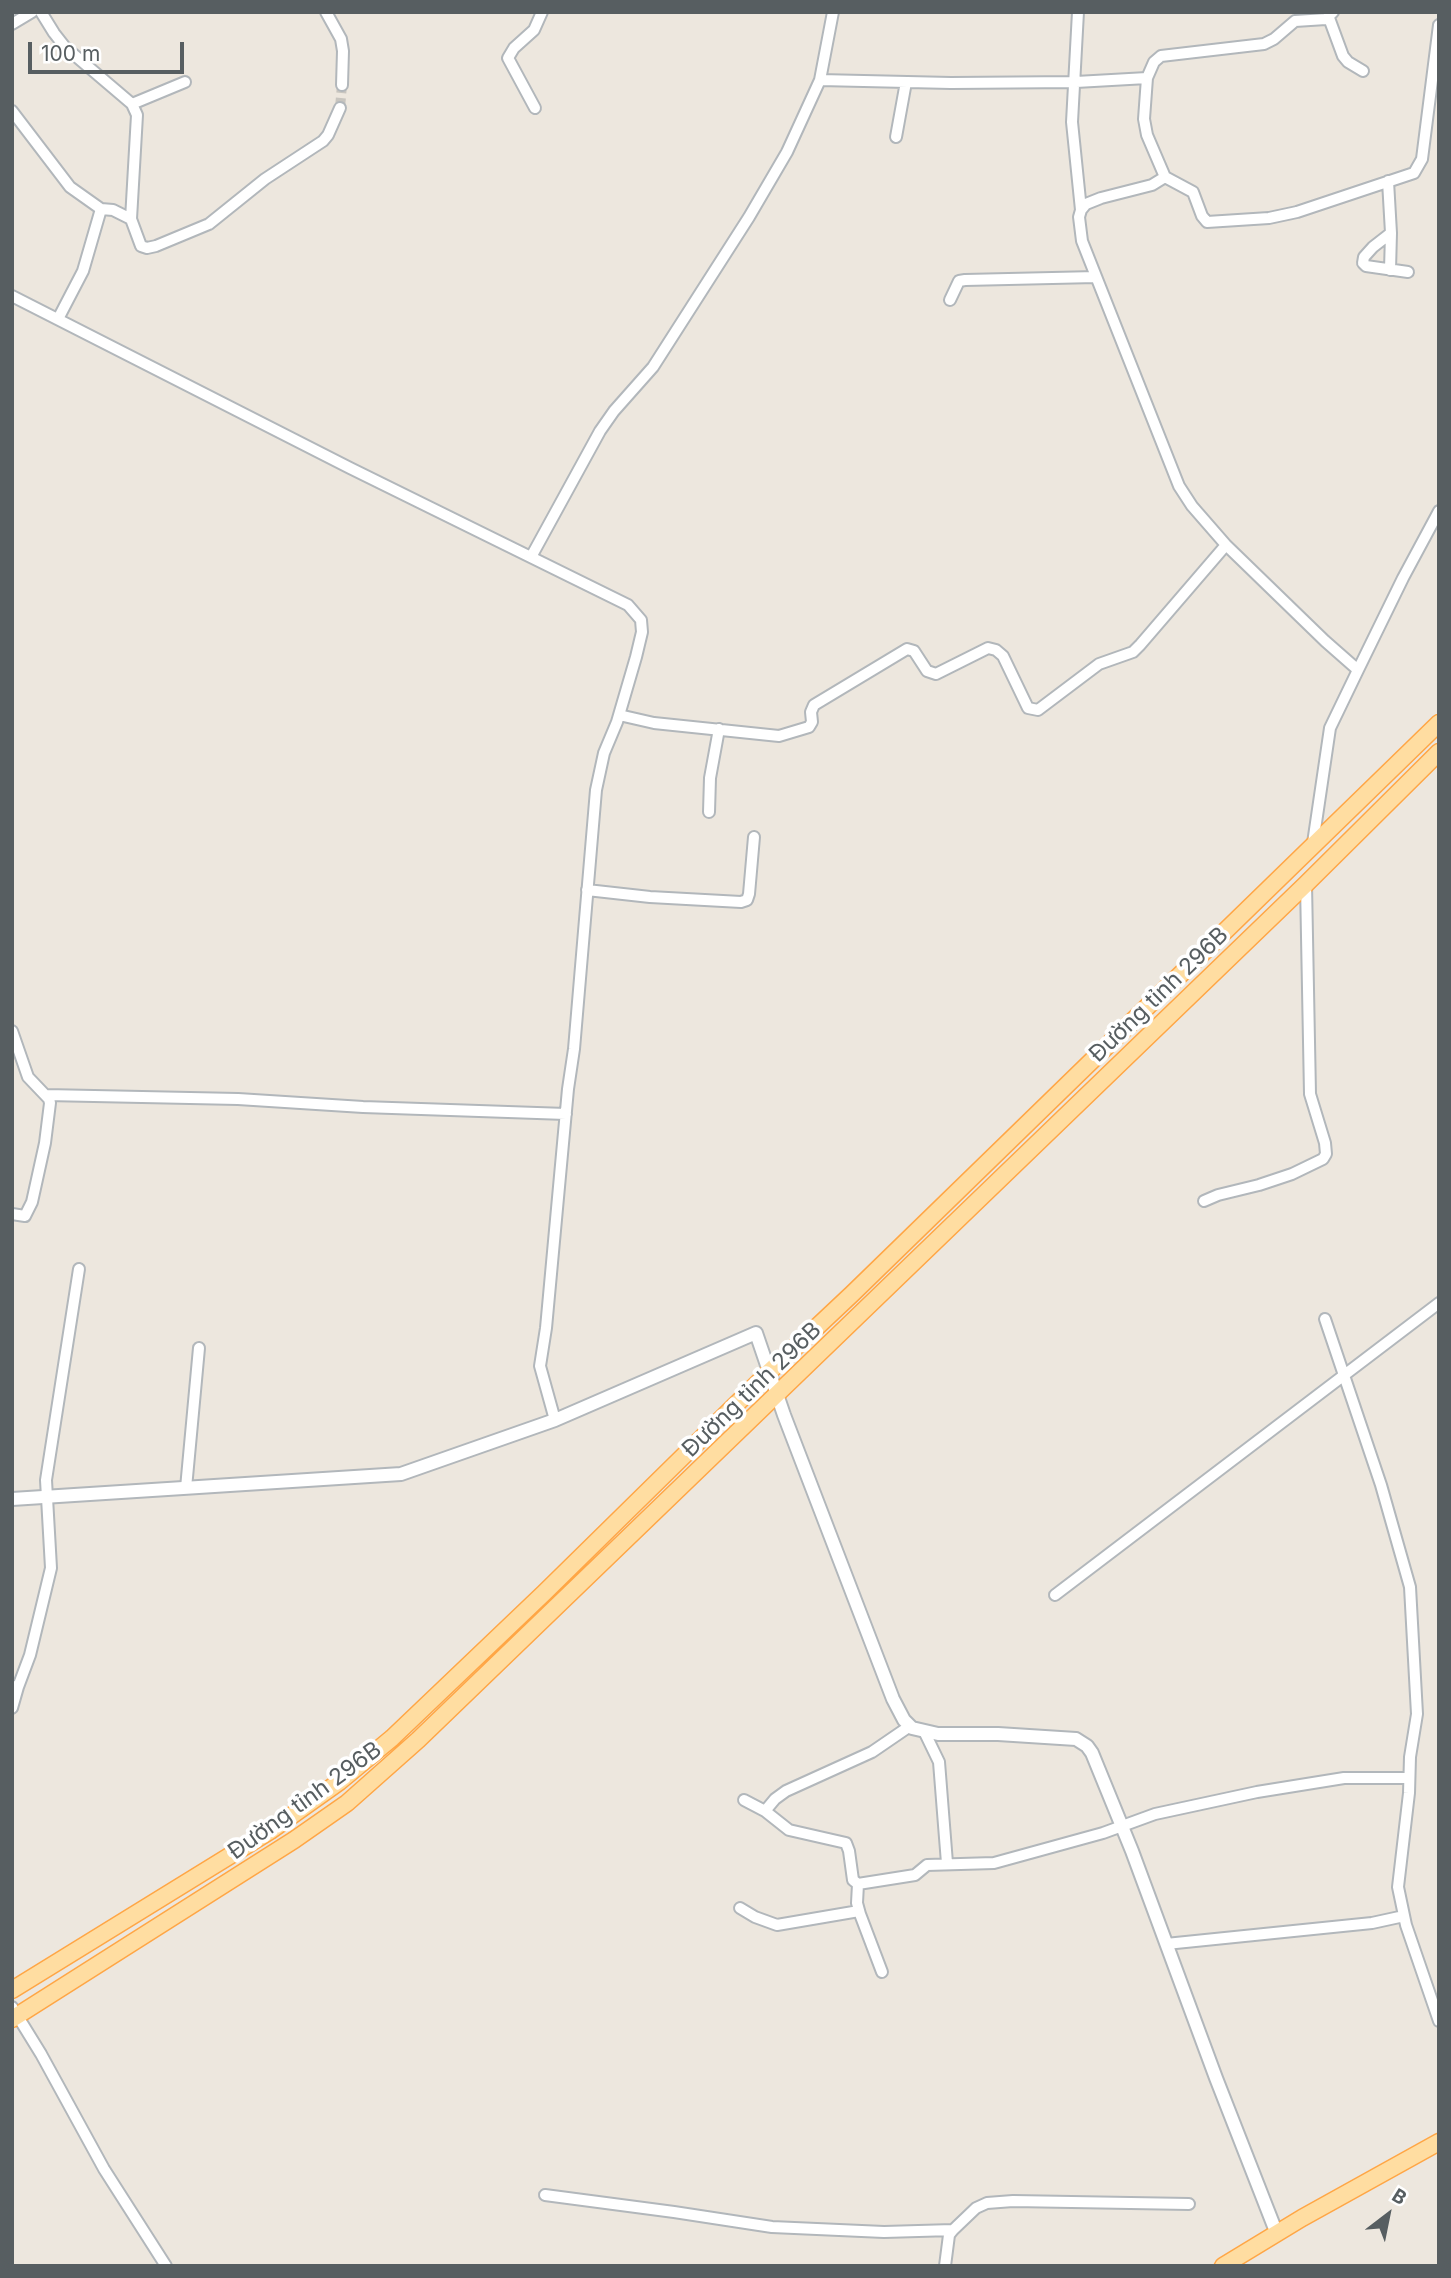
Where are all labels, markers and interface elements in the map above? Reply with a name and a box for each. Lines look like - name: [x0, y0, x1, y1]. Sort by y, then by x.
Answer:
- scale bar: [32, 28, 187, 72]
- text: 100 m: [41, 41, 100, 66]
- street label: Đường tỉnh 296B: [1084, 922, 1234, 1068]
- street label: Đường tỉnh 296B: [677, 1317, 827, 1463]
- street label: Đường tỉnh 296B: [223, 1736, 387, 1866]
- north arrow: [1353, 2180, 1423, 2250]
- text: B: [1388, 2184, 1411, 2210]

